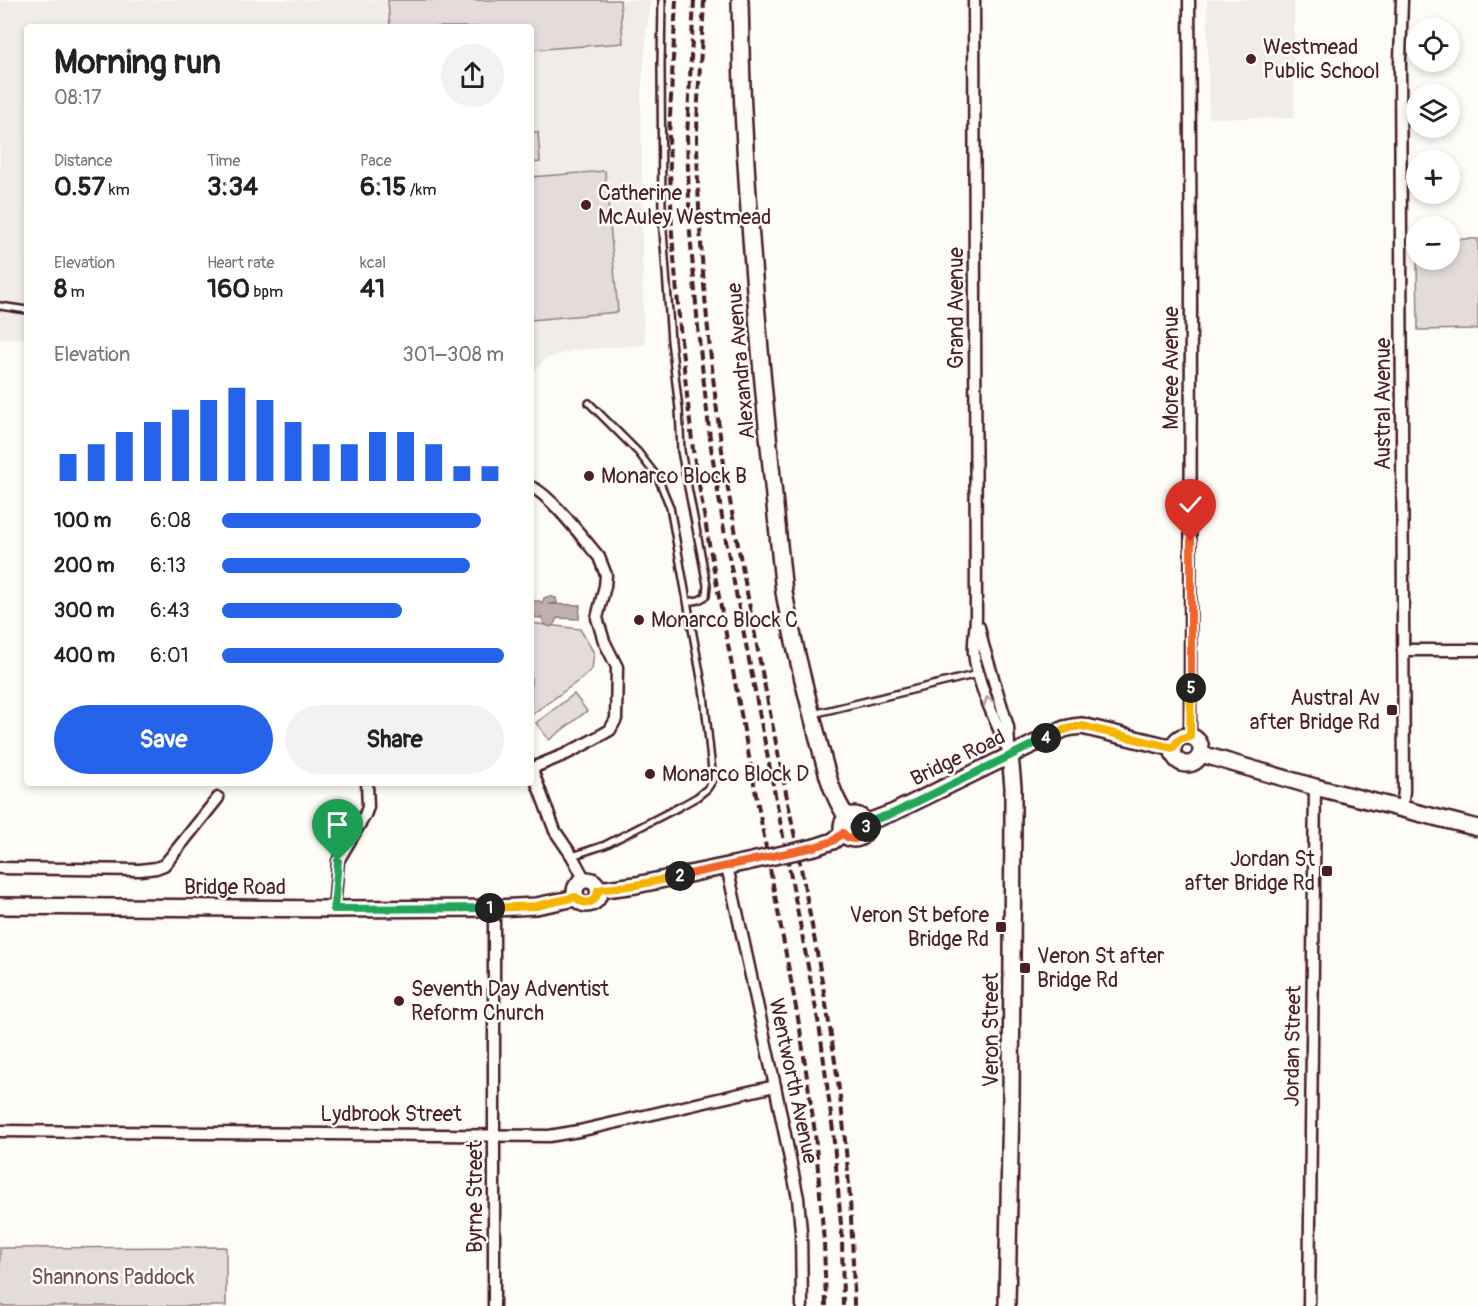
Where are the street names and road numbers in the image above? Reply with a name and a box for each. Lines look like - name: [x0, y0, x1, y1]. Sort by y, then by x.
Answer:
- street label: Grand Avenue: [943, 246, 970, 369]
- street label: Alexandra Avenue: [721, 281, 761, 440]
- street label: Moree Avenue: [1158, 306, 1185, 430]
- street label: Austral Avenue: [1370, 337, 1397, 470]
- street label: Bridge Road: [906, 723, 1010, 793]
- street label: Bridge Road: [184, 874, 286, 901]
- street label: Veron Street: [978, 972, 1005, 1087]
- street label: Jordan Street: [1278, 985, 1308, 1107]
- street label: Wentworth Avenue: [762, 996, 824, 1167]
- street label: Lydbrook Street: [320, 1101, 462, 1128]
- street label: Byrne Street: [462, 1140, 489, 1253]

